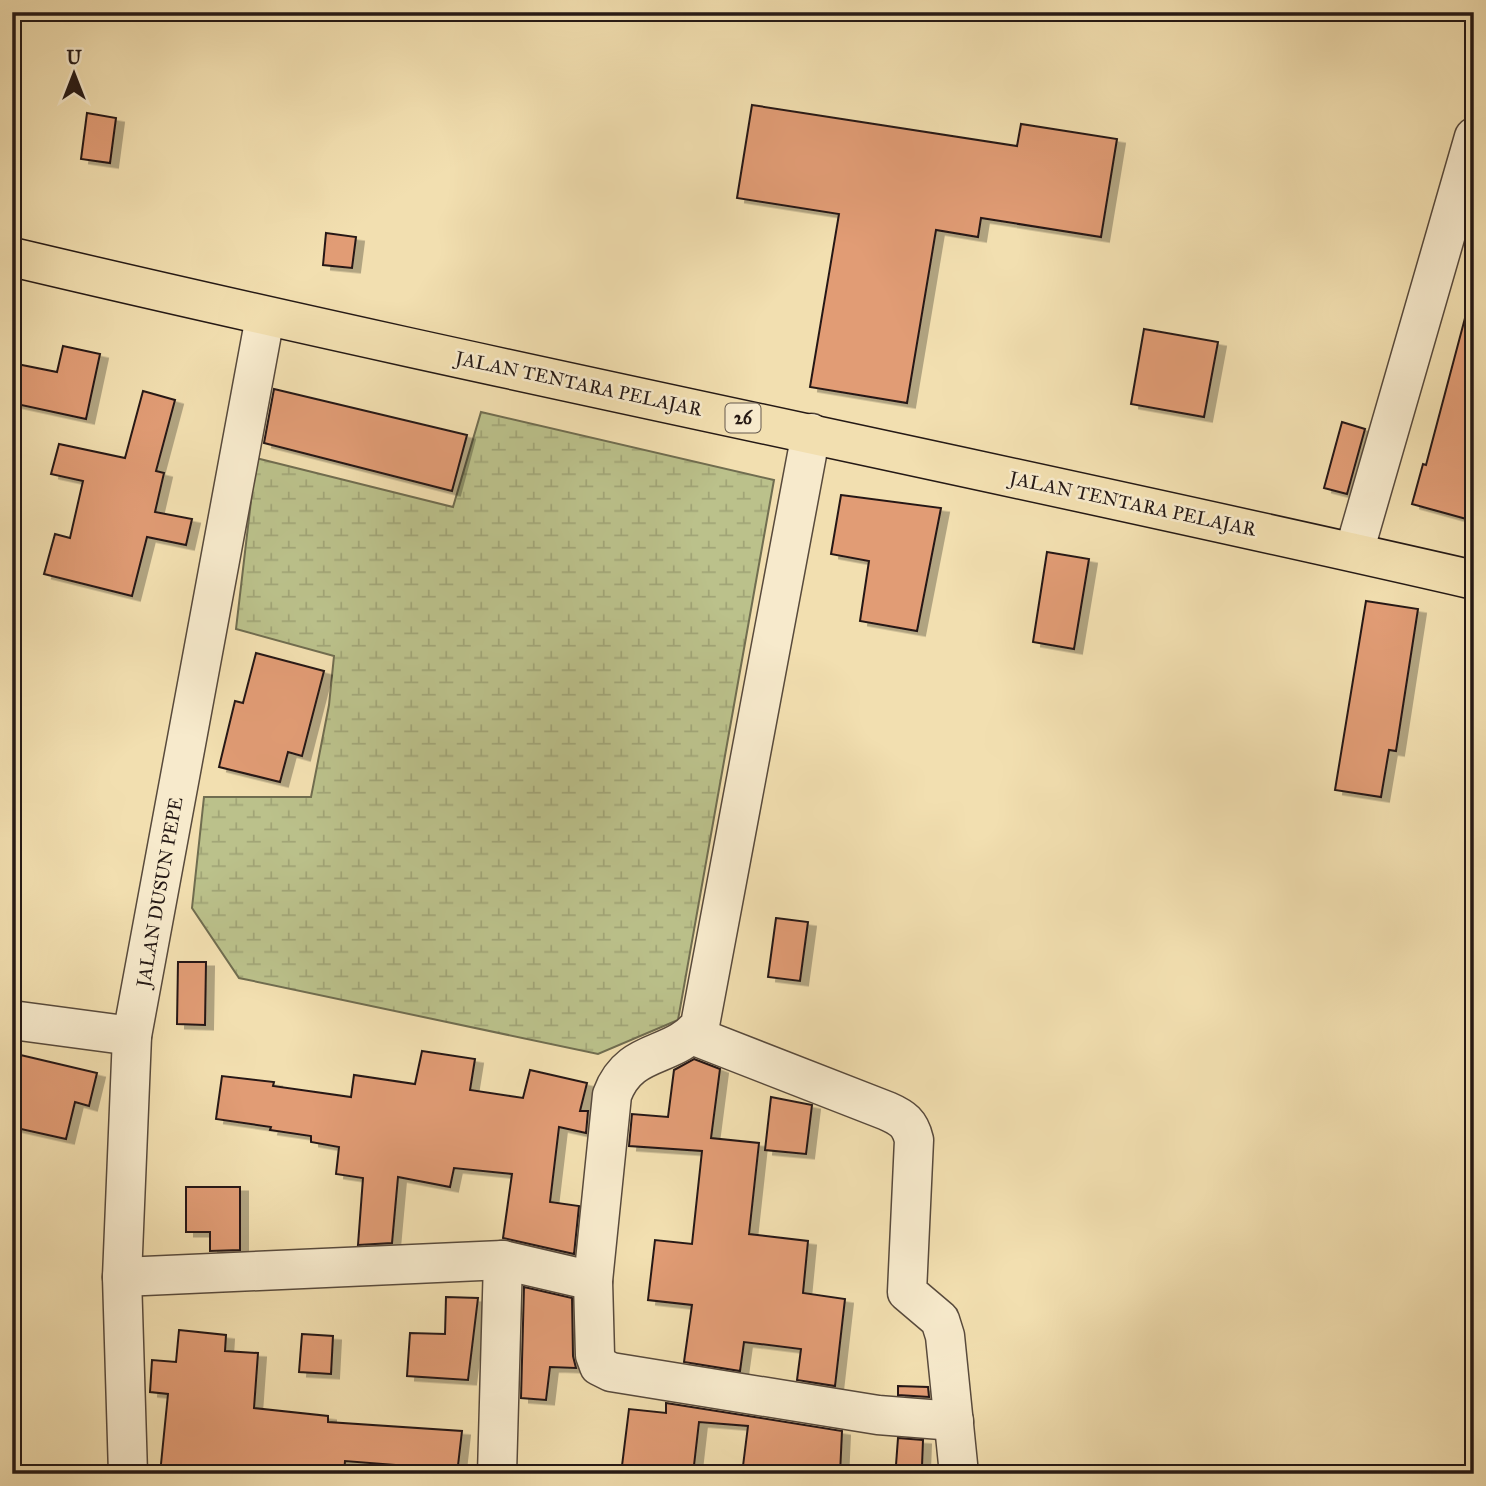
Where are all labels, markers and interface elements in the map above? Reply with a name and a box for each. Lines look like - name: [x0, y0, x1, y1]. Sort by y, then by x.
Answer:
- north arrow: [38, 38, 108, 108]
- text: U: [66, 46, 82, 69]
- street label: JALAN TENTARA PELAJAR: [451, 346, 705, 422]
- road number: 26: [726, 404, 760, 432]
- street label: JALAN TENTARA PELAJAR: [1005, 466, 1259, 542]
- street label: JALAN DUSUN PEPE: [131, 795, 189, 991]

